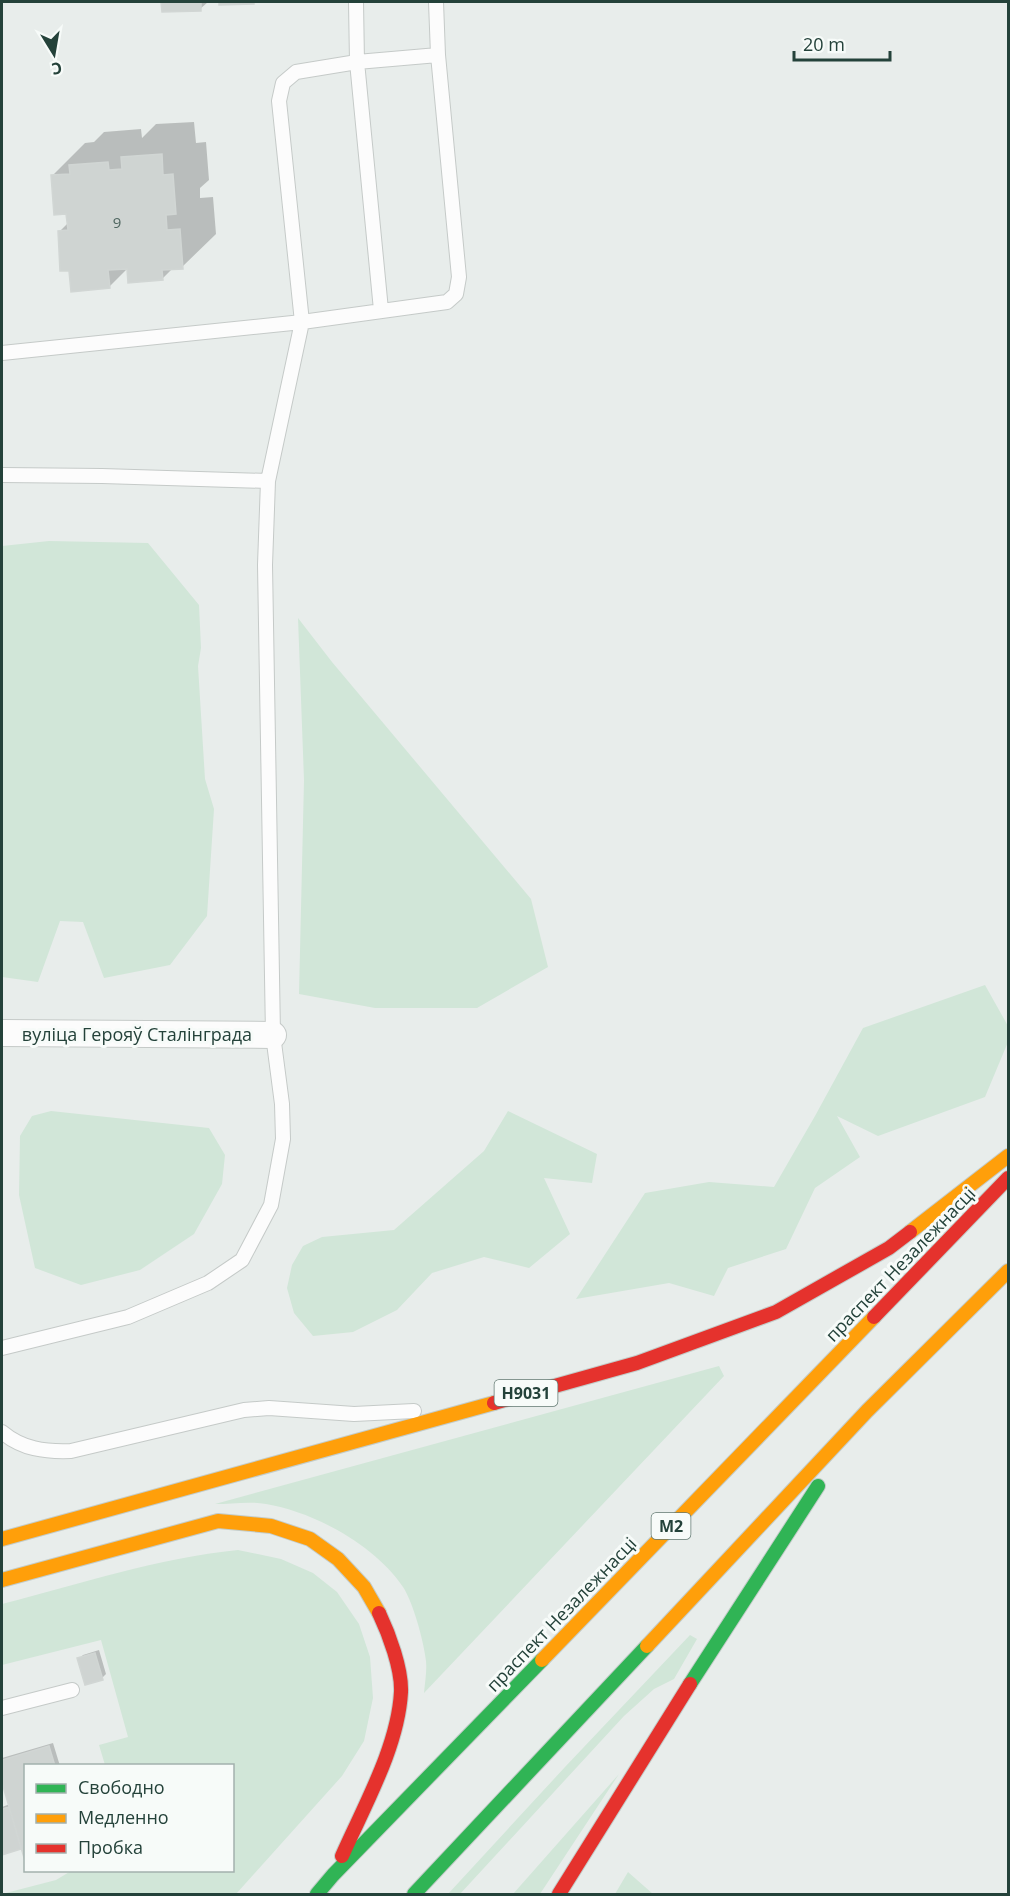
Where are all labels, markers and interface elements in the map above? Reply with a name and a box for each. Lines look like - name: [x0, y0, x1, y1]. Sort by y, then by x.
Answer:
- north arrow: [24, 24, 84, 84]
- scale bar: [794, 24, 890, 62]
- text: 20 m: [803, 32, 845, 56]
- text: С: [50, 57, 64, 80]
- house number: 9: [113, 212, 121, 232]
- street label: вуліца Герояў Сталінграда: [22, 1022, 252, 1046]
- street label: праспект Незалежнасці: [820, 1182, 980, 1346]
- road number: Н9031: [494, 1380, 558, 1406]
- road number: М2: [652, 1513, 690, 1539]
- street label: праспект Незалежнасці: [481, 1532, 641, 1696]
- legend: [24, 1764, 234, 1872]
- text: Свободно: [78, 1775, 165, 1799]
- text: Медленно: [78, 1805, 169, 1829]
- text: Пробка: [78, 1835, 143, 1859]

